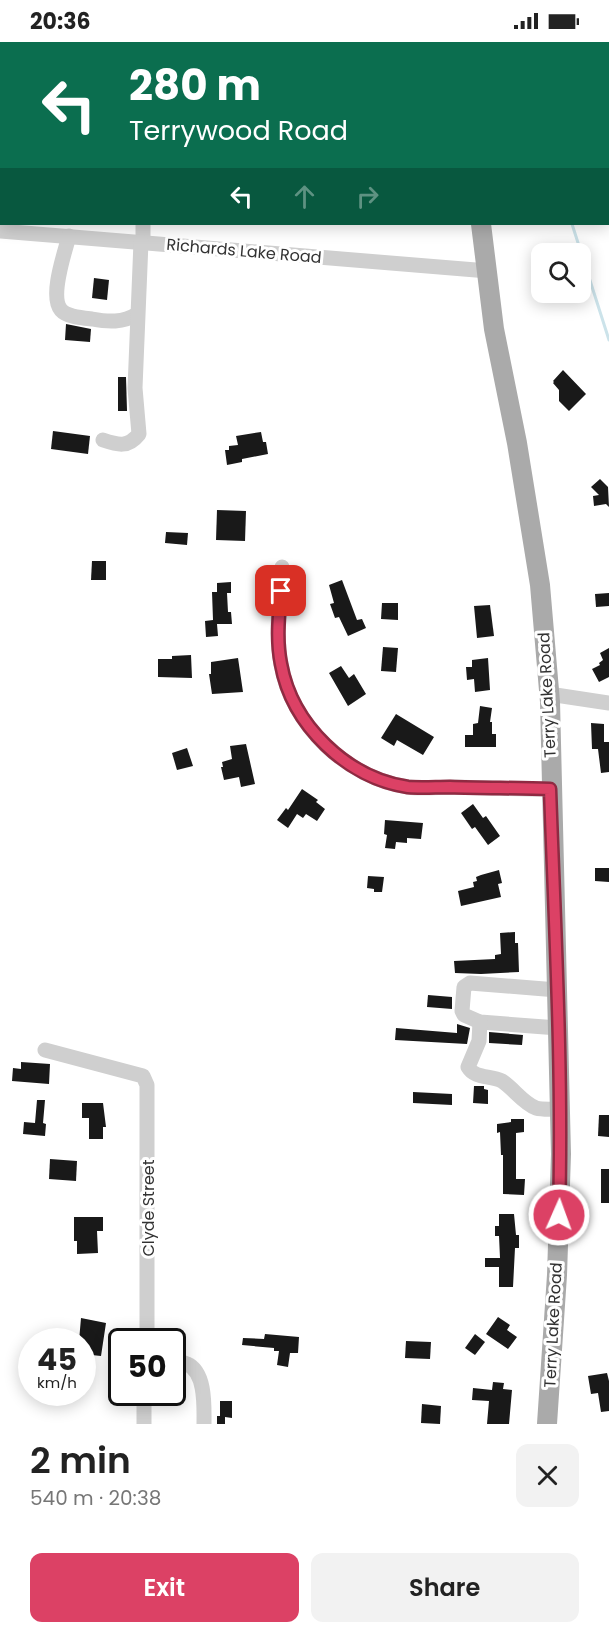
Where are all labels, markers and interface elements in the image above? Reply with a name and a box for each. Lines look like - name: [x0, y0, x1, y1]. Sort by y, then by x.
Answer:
- text: 20:36: [30, 6, 90, 37]
- text: 280 m: [129, 56, 261, 115]
- icon: left: [30, 66, 108, 144]
- text: Terrywood Road: [129, 112, 348, 149]
- icon: left: [225, 180, 258, 213]
- icon: ahead: [288, 180, 321, 213]
- icon: right: [351, 180, 384, 213]
- street label: Richards Lake Road: [165, 233, 323, 269]
- map controls: [531, 243, 591, 303]
- button: search: [531, 243, 591, 303]
- pin: [255, 565, 306, 616]
- icon: arrive: [264, 574, 297, 607]
- street label: Terry Lake Road: [532, 632, 562, 758]
- street label: Clyde Street: [137, 1159, 160, 1257]
- position arrow: [527, 1183, 591, 1247]
- street label: Terry Lake Road: [538, 1262, 568, 1388]
- speed limit sign: 50: [108, 1328, 186, 1406]
- text: 45: [37, 1338, 77, 1381]
- text: km/h: [37, 1372, 77, 1393]
- text: 2 min: [30, 1435, 131, 1486]
- button: close: [516, 1444, 579, 1507]
- text: 540 m · 20:38: [30, 1484, 161, 1512]
- button: Exit: [30, 1553, 299, 1622]
- button: Share: [311, 1553, 579, 1622]

